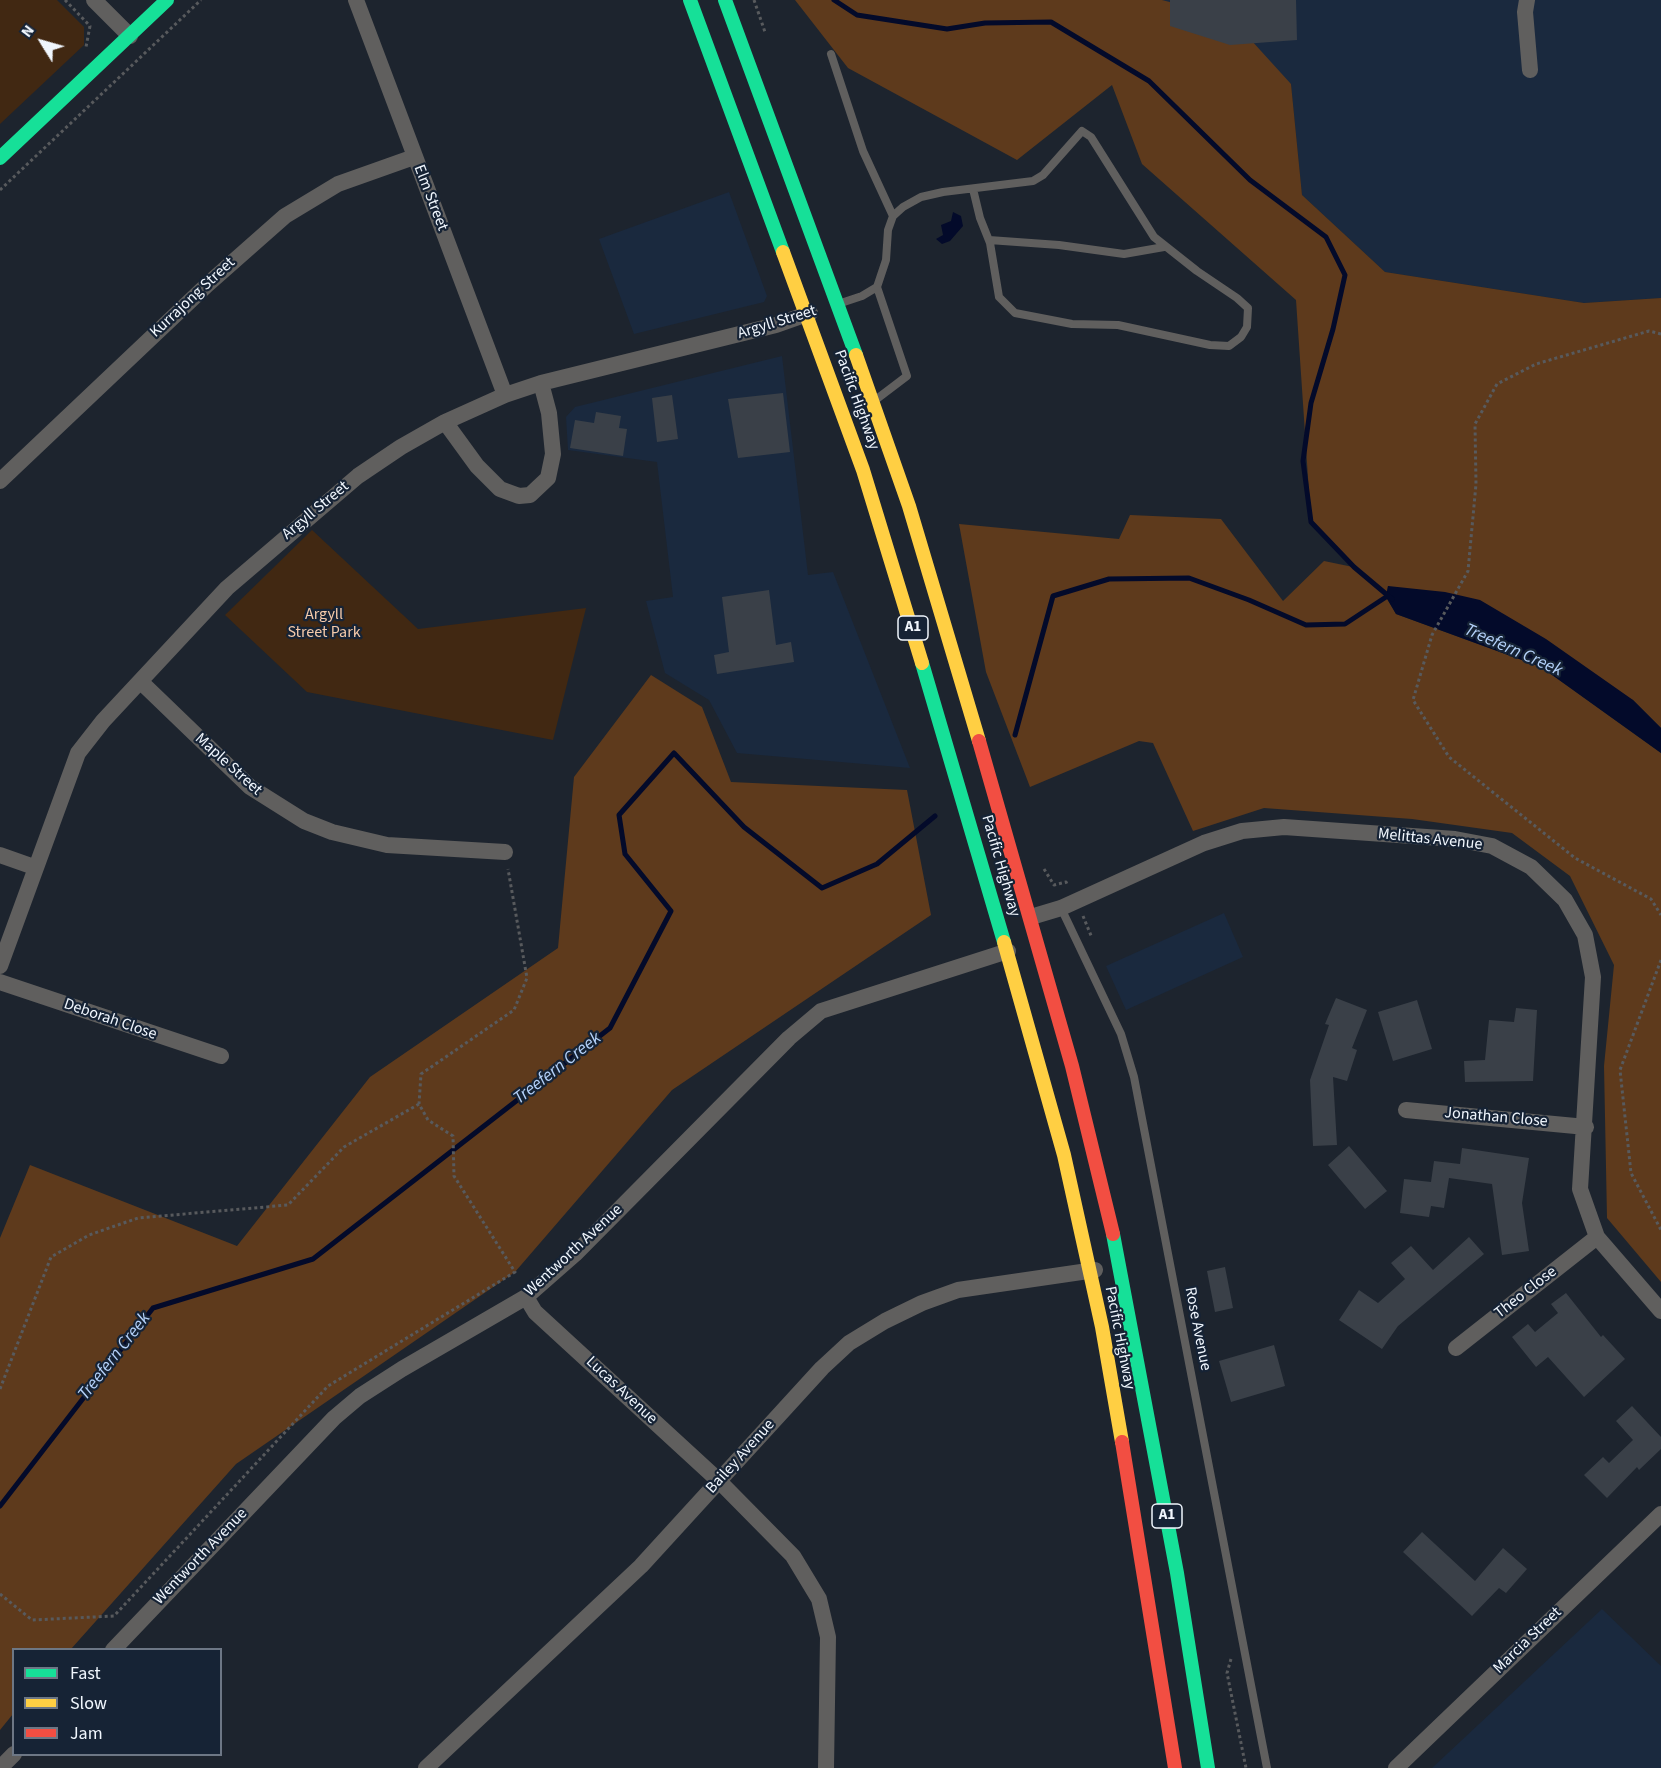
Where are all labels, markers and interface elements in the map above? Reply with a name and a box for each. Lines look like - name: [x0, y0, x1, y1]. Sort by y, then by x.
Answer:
- north arrow: [12, 12, 72, 72]
- text: N: [16, 20, 40, 42]
- street label: Elm Street: [409, 162, 451, 234]
- street label: Kurrajong Street: [146, 254, 240, 342]
- street label: Argyll Street: [735, 302, 819, 344]
- street label: Pacific Highway: [829, 347, 883, 453]
- street label: Argyll Street: [279, 478, 353, 544]
- park label: Argyll Street Park: [287, 605, 361, 643]
- road number: A1: [898, 616, 928, 640]
- water label: Treefern Creek: [1460, 620, 1566, 682]
- street label: Maple Street: [190, 730, 266, 800]
- street label: Pacific Highway: [976, 813, 1024, 919]
- street label: Melittas Avenue: [1377, 825, 1483, 855]
- street label: Deborah Close: [61, 995, 159, 1045]
- water label: Treefern Creek: [510, 1028, 606, 1110]
- street label: Jonathan Close: [1444, 1104, 1548, 1132]
- street label: Wentworth Avenue: [521, 1201, 627, 1301]
- street label: Theo Close: [1491, 1263, 1561, 1323]
- street label: Pacific Highway: [1100, 1285, 1138, 1391]
- street label: Rose Avenue: [1179, 1286, 1215, 1372]
- water label: Treefern Creek: [74, 1309, 156, 1405]
- street label: Lucas Avenue: [581, 1353, 661, 1429]
- street label: Bailey Avenue: [703, 1416, 779, 1498]
- road number: A1: [1152, 1504, 1182, 1528]
- street label: Wentworth Avenue: [150, 1505, 252, 1609]
- street label: Marcia Street: [1490, 1604, 1566, 1678]
- legend: [12, 1648, 222, 1756]
- text: Fast: [70, 1661, 101, 1686]
- text: Slow: [70, 1691, 107, 1716]
- text: Jam: [70, 1721, 103, 1746]

